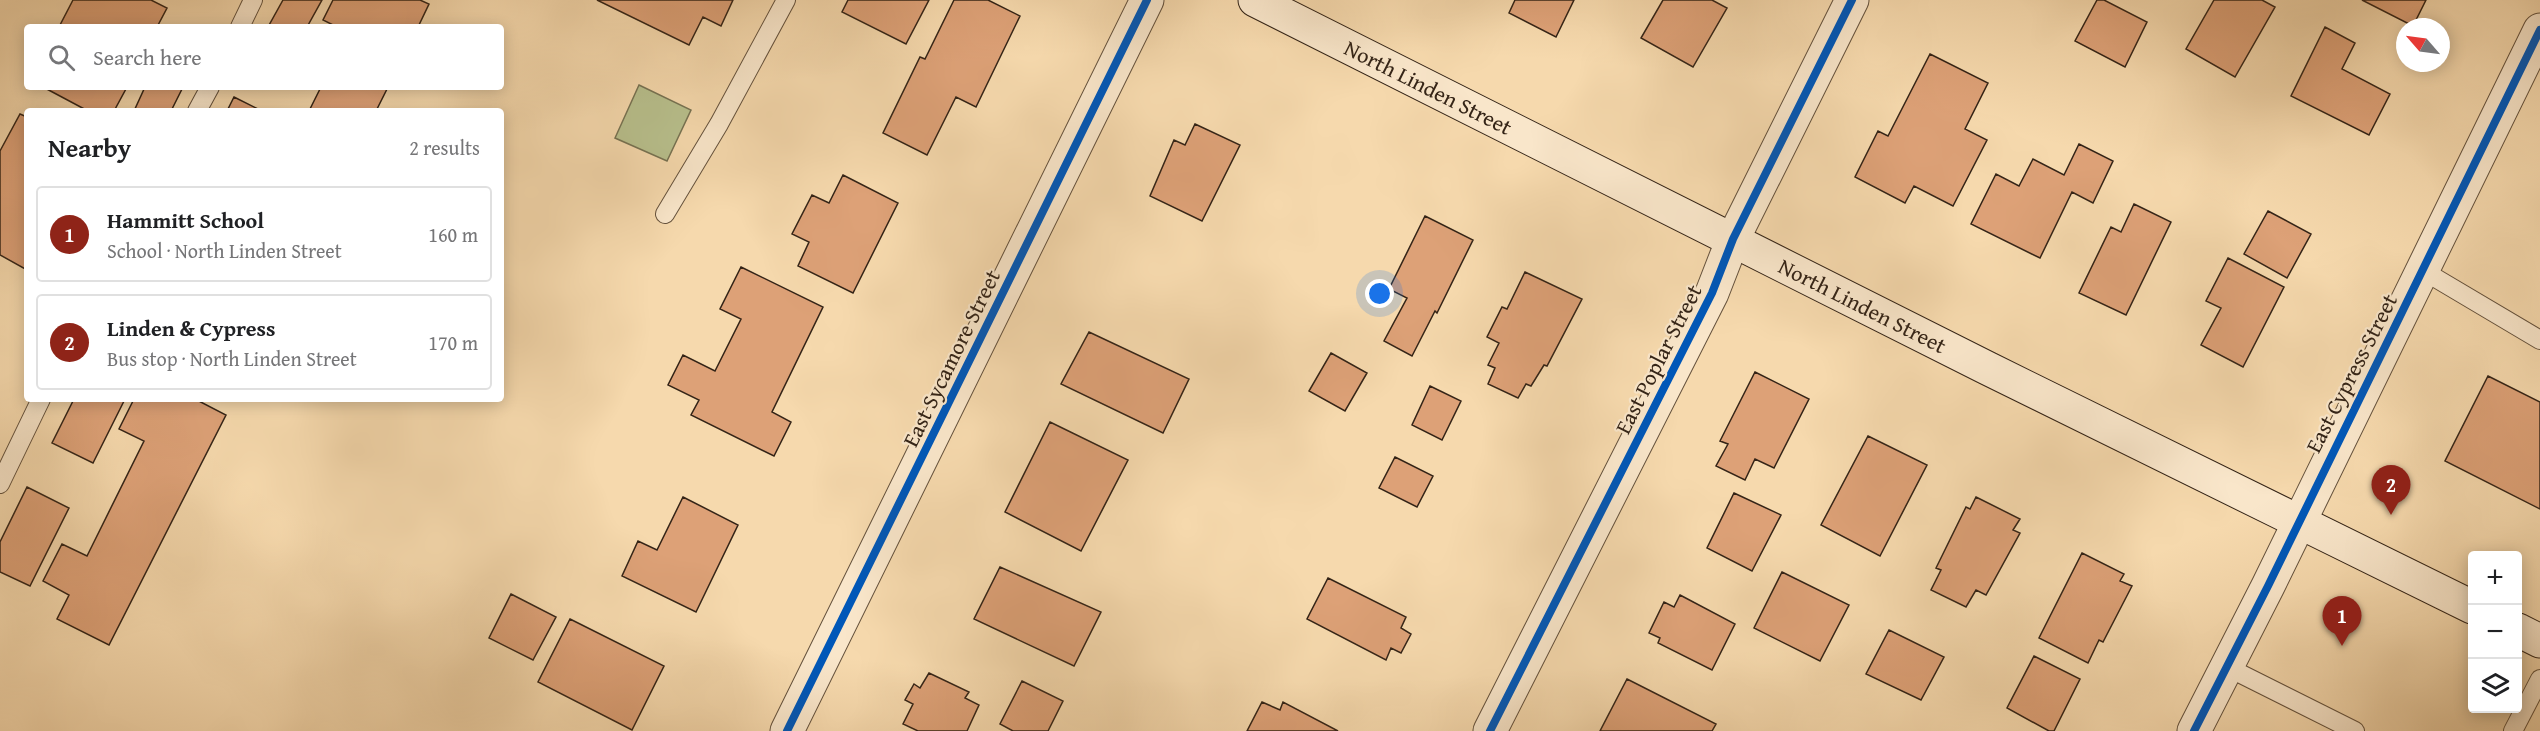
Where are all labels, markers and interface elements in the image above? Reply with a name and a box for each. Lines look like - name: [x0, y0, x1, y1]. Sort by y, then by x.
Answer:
- north arrow: [2396, 18, 2450, 72]
- search box: [24, 24, 504, 90]
- street label: North Linden Street: [1339, 32, 1518, 143]
- icon: search: [45, 41, 78, 74]
- text: Search here: [93, 41, 202, 73]
- text: Nearby: [48, 128, 131, 167]
- text: 2 results: [409, 133, 480, 162]
- text: Hammitt School: [107, 204, 264, 236]
- text: 1: [64, 220, 75, 249]
- text: 160 m: [428, 220, 478, 249]
- text: School · North Linden Street: [107, 236, 342, 265]
- street label: North Linden Street: [1773, 250, 1952, 361]
- street label: East Sycamore Street: [894, 264, 1008, 452]
- street label: East Poplar Street: [1607, 278, 1710, 439]
- your location: [1365, 279, 1394, 308]
- street label: East Cypress Street: [2297, 288, 2405, 458]
- text: Linden & Cypress: [107, 312, 276, 344]
- text: 2: [64, 328, 75, 357]
- text: 170 m: [428, 328, 478, 357]
- text: Bus stop · North Linden Street: [107, 344, 357, 373]
- pin: 2: [2372, 466, 2410, 515]
- map controls: [2468, 551, 2522, 713]
- button: +: [2468, 551, 2522, 605]
- pin: 1: [2322, 596, 2362, 646]
- button: −: [2468, 605, 2522, 659]
- button: layers: [2468, 659, 2522, 713]

